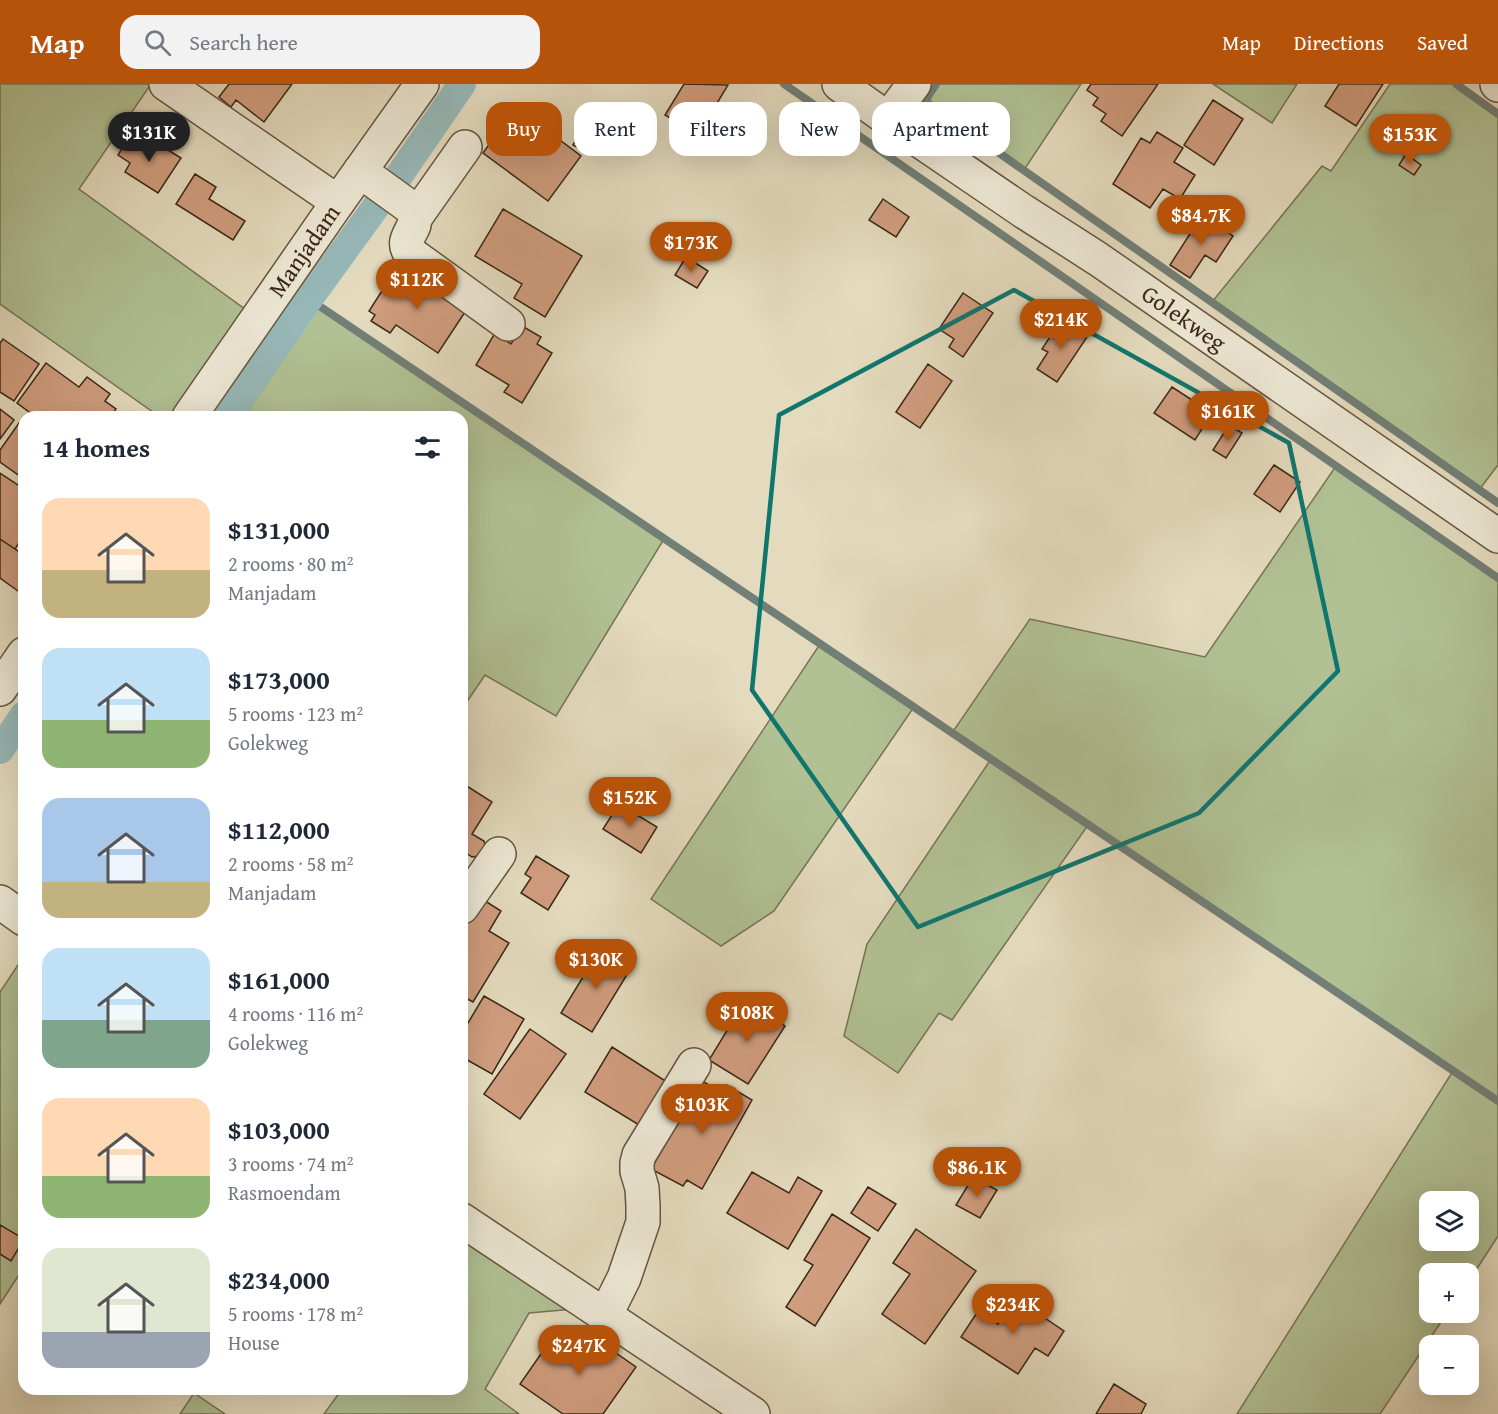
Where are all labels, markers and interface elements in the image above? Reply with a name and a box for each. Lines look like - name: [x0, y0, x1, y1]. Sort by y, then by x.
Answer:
- search box: [120, 15, 540, 69]
- text: Map: [30, 22, 84, 63]
- icon: search: [141, 26, 174, 59]
- text: Search here: [189, 26, 298, 58]
- text: Map: [1222, 27, 1261, 58]
- text: Directions: [1294, 27, 1384, 58]
- text: Saved: [1417, 27, 1468, 58]
- chip: Buy: [486, 102, 562, 156]
- chip: Rent: [574, 102, 657, 156]
- chip: Filters: [669, 102, 767, 156]
- chip: New: [779, 102, 860, 156]
- chip: Apartment: [872, 102, 1010, 156]
- pin: $131K: [107, 112, 191, 163]
- pin: $153K: [1368, 114, 1452, 165]
- text: $131K: [122, 117, 176, 146]
- text: $153K: [1383, 119, 1437, 148]
- pin: $84.7K: [1152, 195, 1250, 246]
- street label: Manjadam: [259, 197, 348, 304]
- text: $84.7K: [1171, 200, 1231, 229]
- pin: $173K: [649, 222, 733, 273]
- text: $173K: [664, 227, 718, 256]
- pin: $112K: [375, 259, 459, 310]
- text: $112K: [390, 264, 444, 293]
- street label: Golekweg: [1135, 276, 1234, 360]
- pin: $214K: [1019, 299, 1103, 350]
- text: $214K: [1034, 304, 1088, 333]
- pin: $161K: [1186, 391, 1270, 442]
- text: $161K: [1201, 396, 1255, 425]
- text: 14 homes: [42, 428, 150, 467]
- icon: filters: [411, 431, 444, 464]
- text: $131,000: [228, 510, 330, 549]
- icon: home: [90, 522, 162, 594]
- text: 2 rooms · 80 m²: [228, 549, 354, 578]
- text: Manjadam: [228, 578, 316, 607]
- text: $173,000: [228, 660, 330, 699]
- icon: home: [90, 672, 162, 744]
- text: 5 rooms · 123 m²: [228, 699, 363, 728]
- text: Golekweg: [228, 728, 308, 757]
- pin: $152K: [588, 777, 672, 828]
- text: $152K: [603, 782, 657, 811]
- text: $112,000: [228, 810, 330, 849]
- icon: home: [90, 822, 162, 894]
- text: 2 rooms · 58 m²: [228, 849, 354, 878]
- text: Manjadam: [228, 878, 316, 907]
- pin: $130K: [554, 939, 638, 990]
- text: $130K: [569, 944, 623, 973]
- text: $161,000: [228, 960, 330, 999]
- icon: home: [90, 972, 162, 1044]
- pin: $108K: [705, 992, 789, 1043]
- text: $108K: [720, 997, 774, 1026]
- text: 4 rooms · 116 m²: [228, 999, 363, 1028]
- text: Golekweg: [228, 1028, 308, 1057]
- pin: $103K: [660, 1084, 744, 1135]
- text: $103K: [675, 1089, 729, 1118]
- text: $103,000: [228, 1110, 330, 1149]
- icon: home: [90, 1122, 162, 1194]
- pin: $86.1K: [928, 1147, 1026, 1198]
- text: 3 rooms · 74 m²: [228, 1149, 354, 1178]
- text: $86.1K: [947, 1152, 1007, 1181]
- text: Rasmoendam: [228, 1178, 341, 1207]
- map controls: [1419, 1191, 1479, 1395]
- button: layers: [1419, 1191, 1479, 1251]
- text: $234,000: [228, 1260, 330, 1299]
- button: +: [1419, 1263, 1479, 1323]
- icon: home: [90, 1272, 162, 1344]
- pin: $234K: [971, 1284, 1055, 1335]
- text: $234K: [986, 1289, 1040, 1318]
- text: 5 rooms · 178 m²: [228, 1299, 363, 1328]
- pin: $247K: [537, 1325, 621, 1376]
- text: House: [228, 1328, 280, 1357]
- text: $247K: [552, 1330, 606, 1359]
- button: −: [1419, 1335, 1479, 1395]

